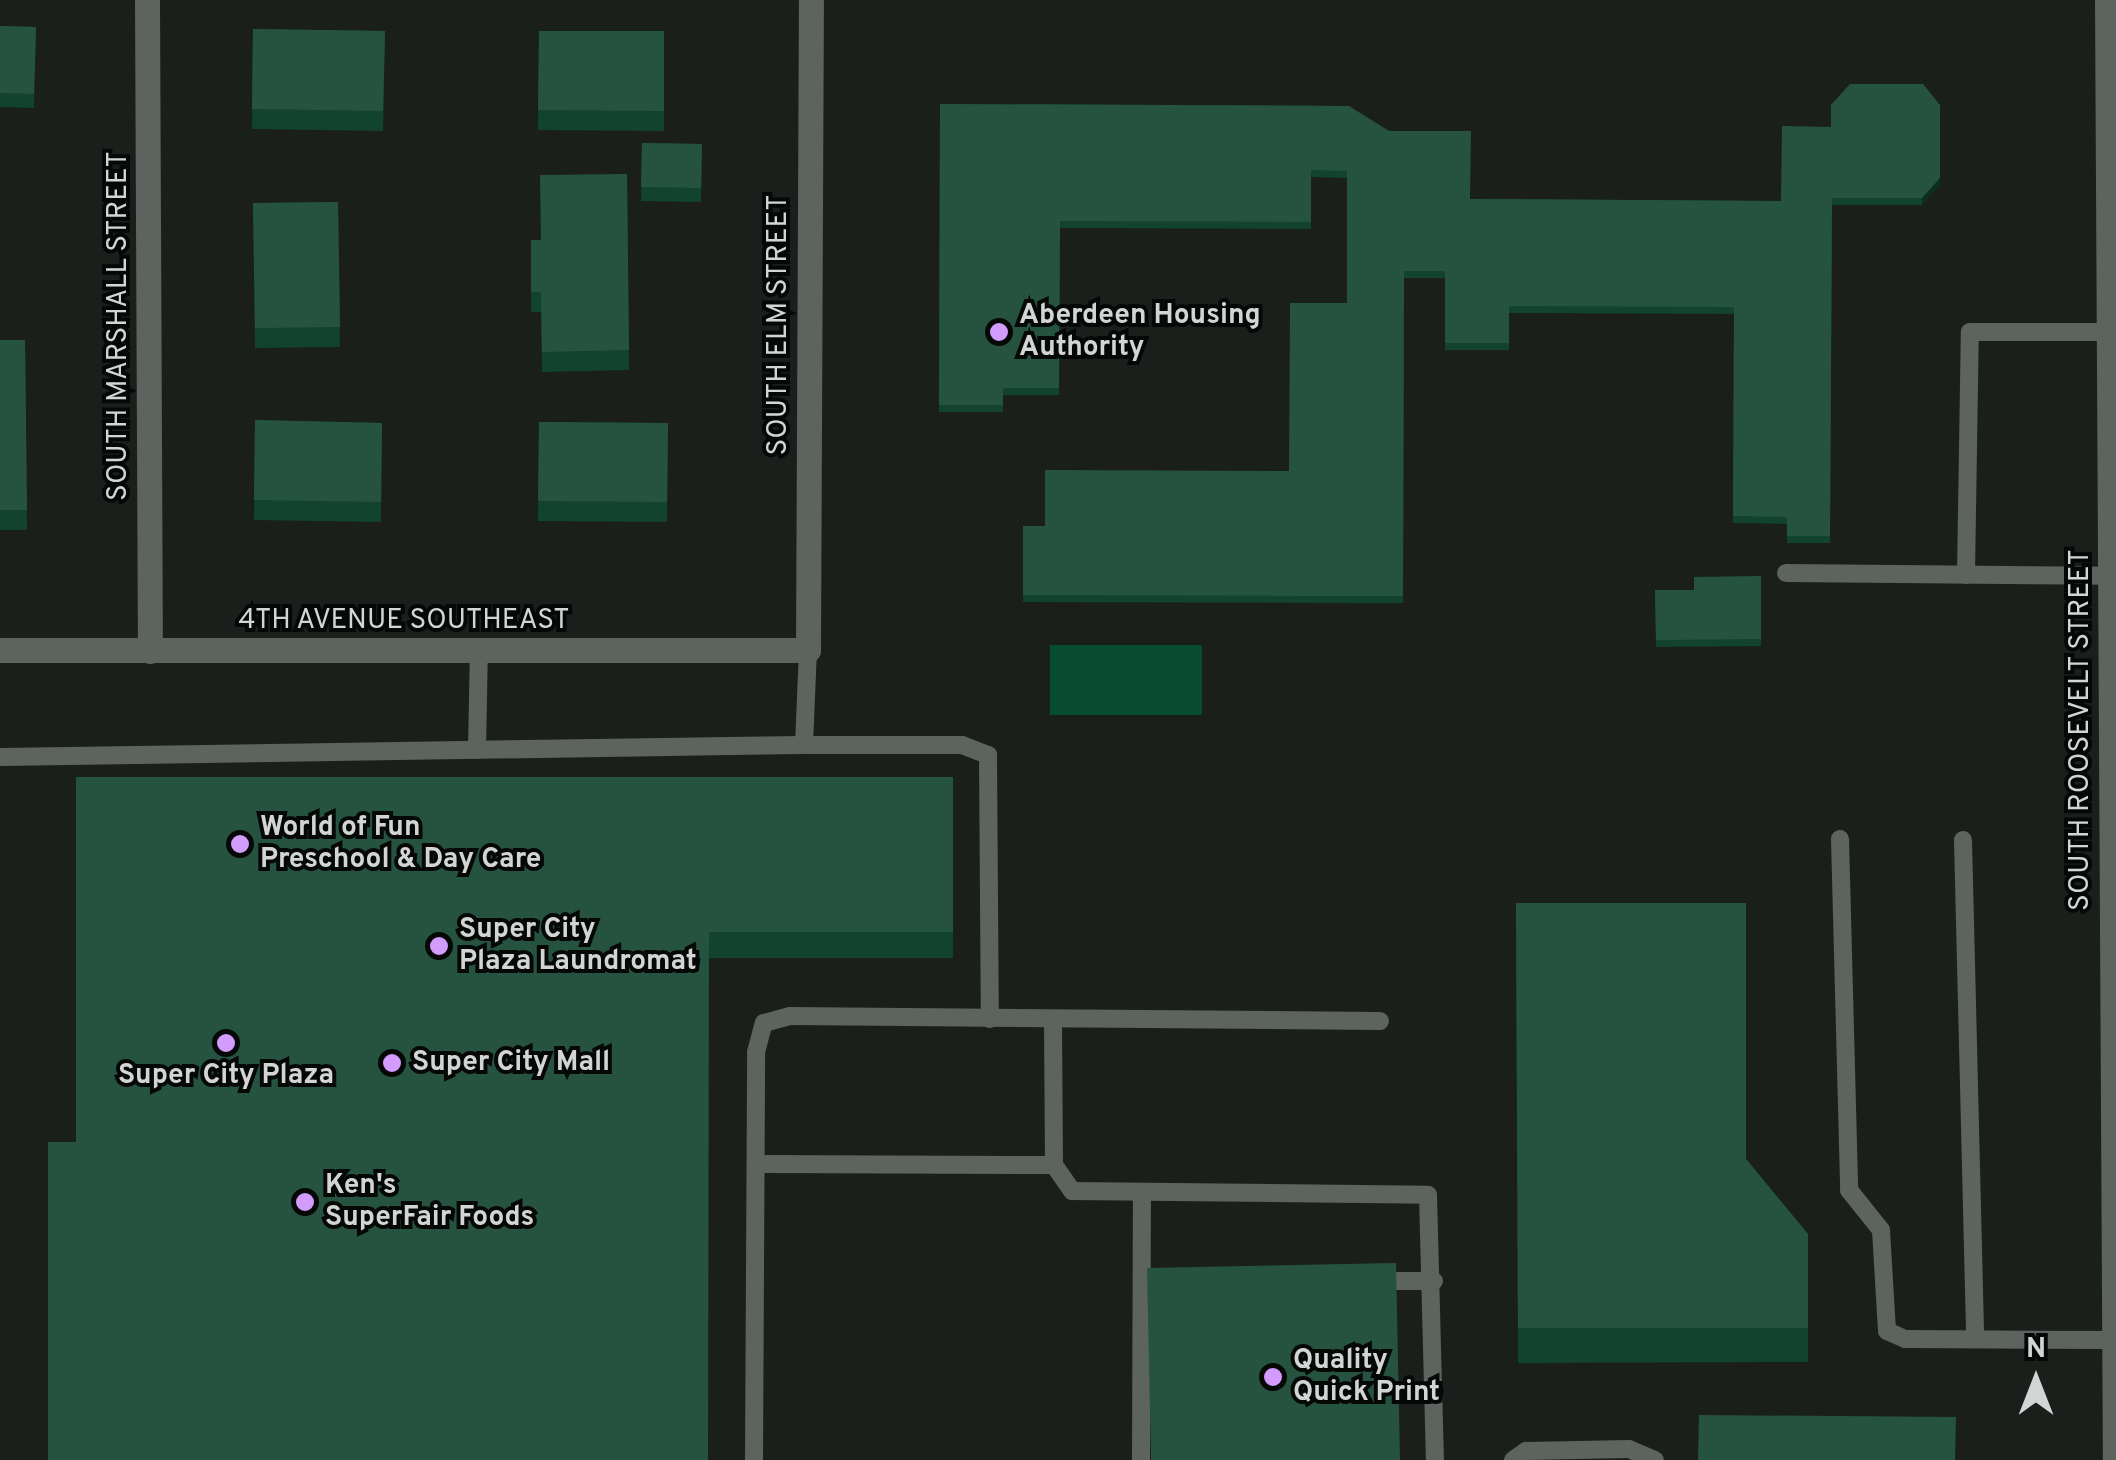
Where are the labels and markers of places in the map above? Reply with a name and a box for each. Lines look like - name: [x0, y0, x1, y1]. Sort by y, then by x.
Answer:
- place label: Aberdeen Housing Authority: [1019, 299, 1261, 365]
- marker: Aberdeen Housing Authority: [988, 321, 1010, 343]
- place label: World of Fun Preschool & Day Care: [260, 811, 541, 877]
- marker: World of Fun Preschool & Day Care: [229, 833, 251, 855]
- place label: Super City Plaza Laundromat: [459, 913, 697, 979]
- marker: Super City Plaza Laundromat: [428, 935, 450, 957]
- marker: Super City Plaza: [215, 1032, 237, 1054]
- place label: Super City Mall: [412, 1046, 610, 1080]
- marker: Super City Mall: [381, 1052, 403, 1074]
- place label: Super City Plaza: [118, 1059, 334, 1093]
- place label: Ken's SuperFair Foods: [325, 1169, 534, 1235]
- marker: Ken's SuperFair Foods: [294, 1191, 316, 1213]
- place label: Quality Quick Print: [1293, 1344, 1440, 1410]
- marker: Quality Quick Print: [1262, 1366, 1284, 1388]

